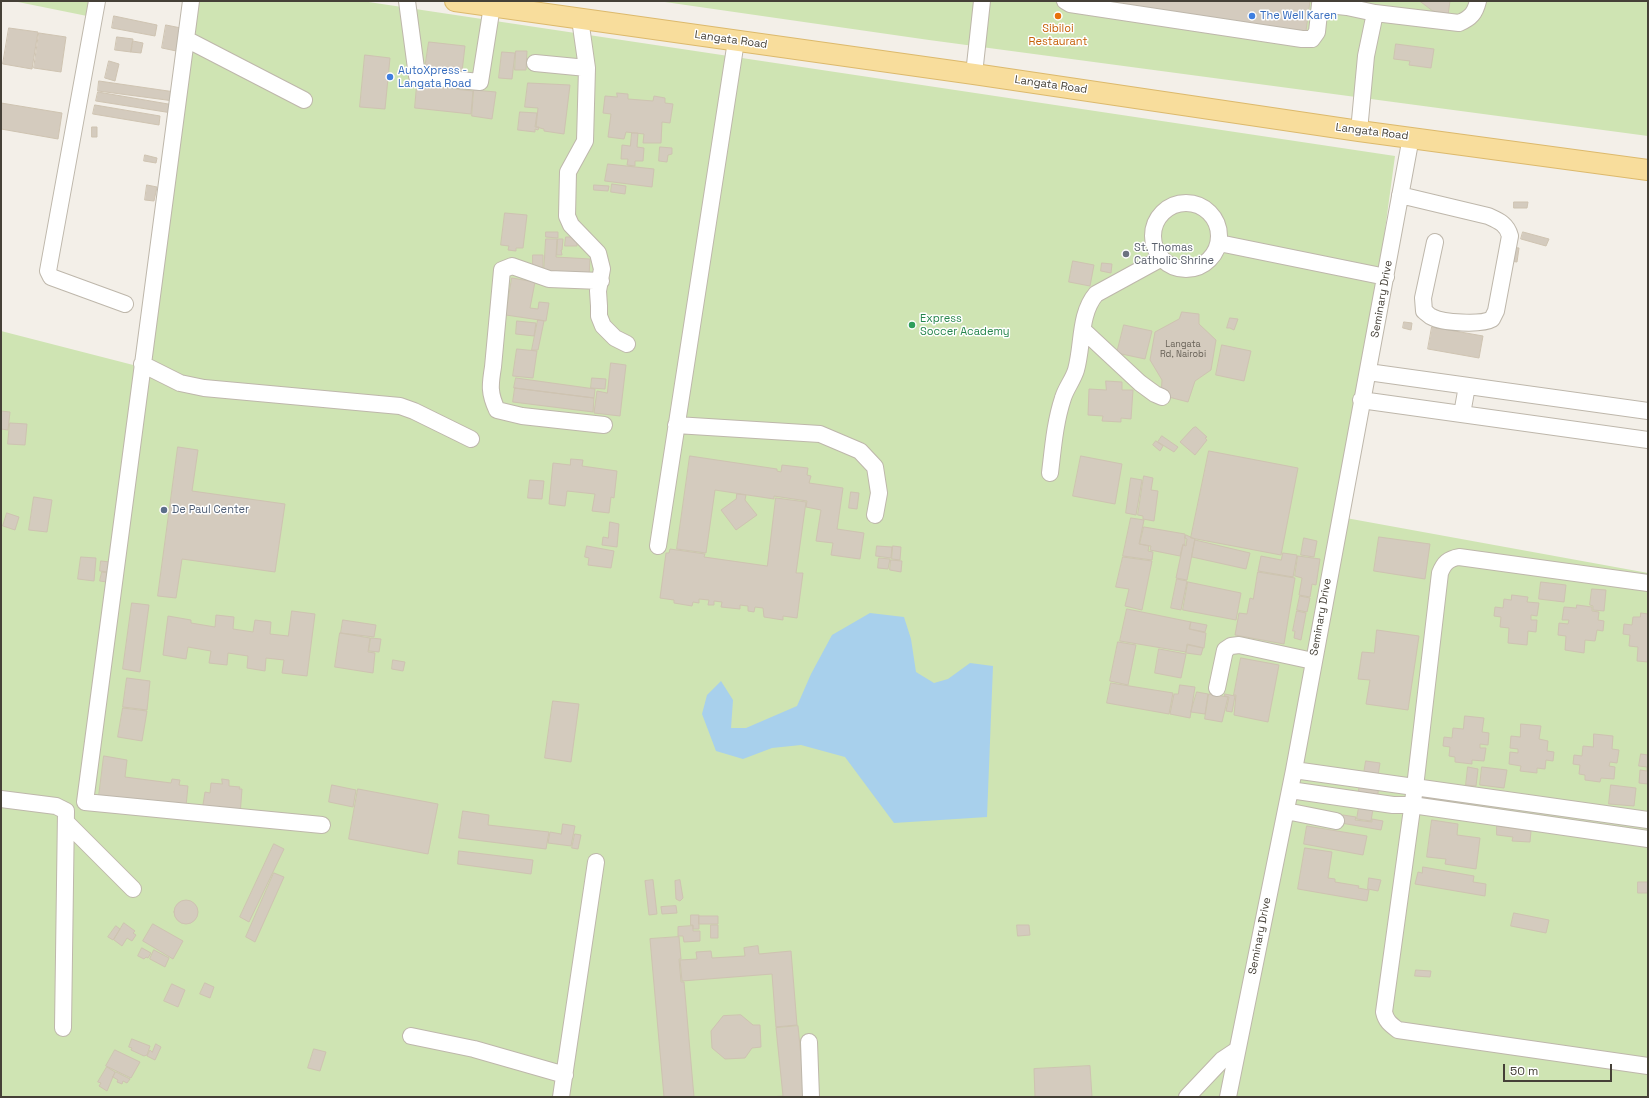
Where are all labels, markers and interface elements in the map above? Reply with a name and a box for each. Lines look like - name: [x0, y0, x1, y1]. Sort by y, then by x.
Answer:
- place label: The Well Karen: [1260, 9, 1337, 23]
- marker: Sibiloi Restaurant: [1053, 11, 1063, 21]
- marker: The Well Karen: [1247, 11, 1257, 21]
- place label: Sibiloi Restaurant: [1028, 22, 1088, 48]
- street label: Langata Road: [694, 28, 768, 52]
- place label: AutoXpress - Langata Road: [398, 64, 471, 90]
- marker: AutoXpress - Langata Road: [385, 72, 395, 82]
- street label: Langata Road: [1014, 73, 1088, 97]
- street label: Langata Road: [1335, 121, 1409, 143]
- place label: St. Thomas Catholic Shrine: [1134, 241, 1214, 267]
- marker: St. Thomas Catholic Shrine: [1121, 249, 1131, 259]
- street label: Seminary Drive: [1369, 259, 1395, 339]
- place label: Express Soccer Academy: [920, 312, 1010, 338]
- marker: Express Soccer Academy: [907, 320, 917, 330]
- house number: Langata Rd, Nairobi: [1160, 340, 1206, 361]
- place label: De Paul Center: [172, 503, 249, 517]
- marker: De Paul Center: [159, 505, 169, 515]
- street label: Seminary Drive: [1308, 577, 1334, 657]
- street label: Seminary Drive: [1246, 896, 1274, 976]
- scale bar: [1505, 1056, 1614, 1082]
- text: 50 m: [1510, 1063, 1538, 1079]

